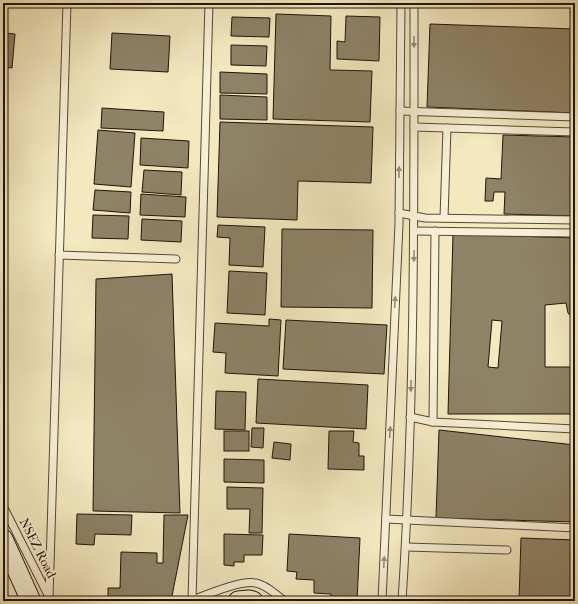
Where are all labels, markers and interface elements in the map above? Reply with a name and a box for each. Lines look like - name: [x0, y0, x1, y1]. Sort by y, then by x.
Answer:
- one-way arrow: [411, 36, 417, 49]
- one-way arrow: [396, 165, 402, 178]
- one-way arrow: [411, 250, 417, 263]
- one-way arrow: [392, 296, 399, 308]
- one-way arrow: [408, 380, 414, 393]
- one-way arrow: [386, 426, 393, 438]
- street label: NSEZ Road: [17, 516, 60, 581]
- one-way arrow: [381, 555, 387, 568]

